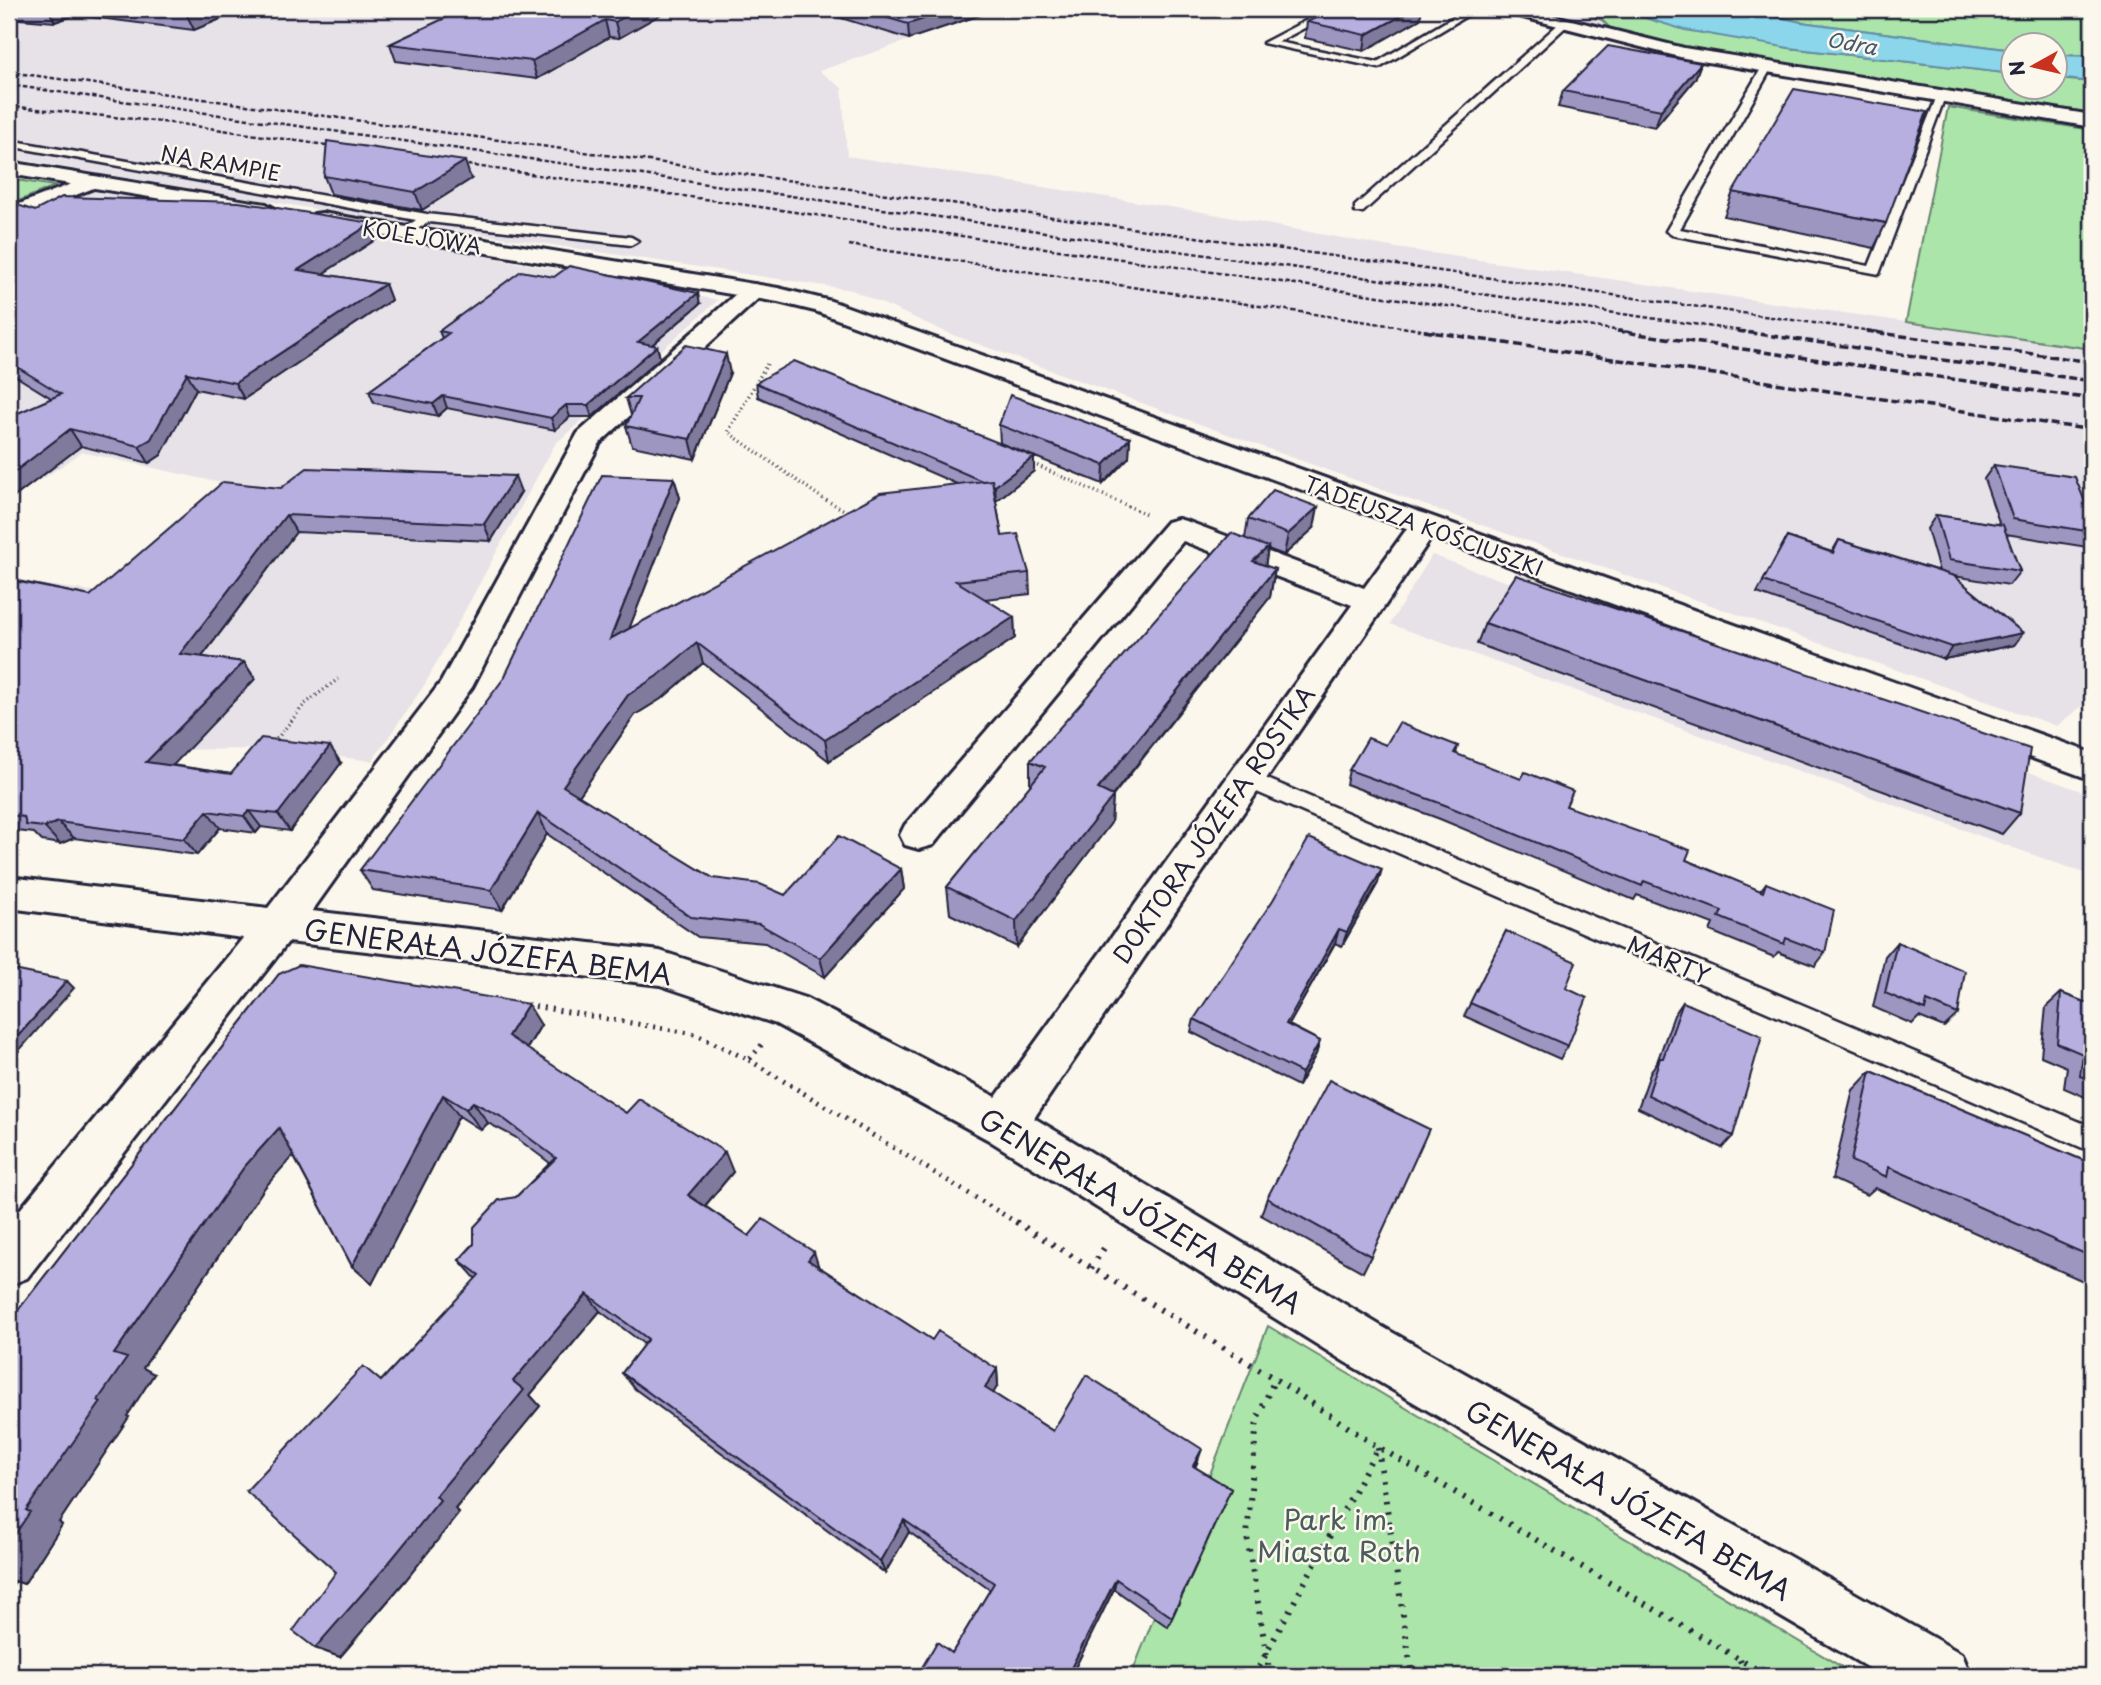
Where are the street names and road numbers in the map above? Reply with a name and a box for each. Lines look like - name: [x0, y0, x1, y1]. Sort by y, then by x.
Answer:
- street label: NA RAMPIE: [159, 136, 283, 188]
- street label: KOLEJOWA: [360, 211, 484, 261]
- street label: TADEUSZA KOŚCIUSZKI: [1300, 467, 1548, 583]
- street label: DOKTORA JÓZEFA ROSTKA: [1103, 678, 1323, 970]
- street label: GENERAŁA JÓZEFA BEMA: [302, 907, 674, 995]
- street label: MARTY: [1622, 925, 1716, 993]
- street label: GENERAŁA JÓZEFA BEMA: [971, 1096, 1311, 1324]
- street label: GENERAŁA JÓZEFA BEMA: [1458, 1388, 1800, 1610]

